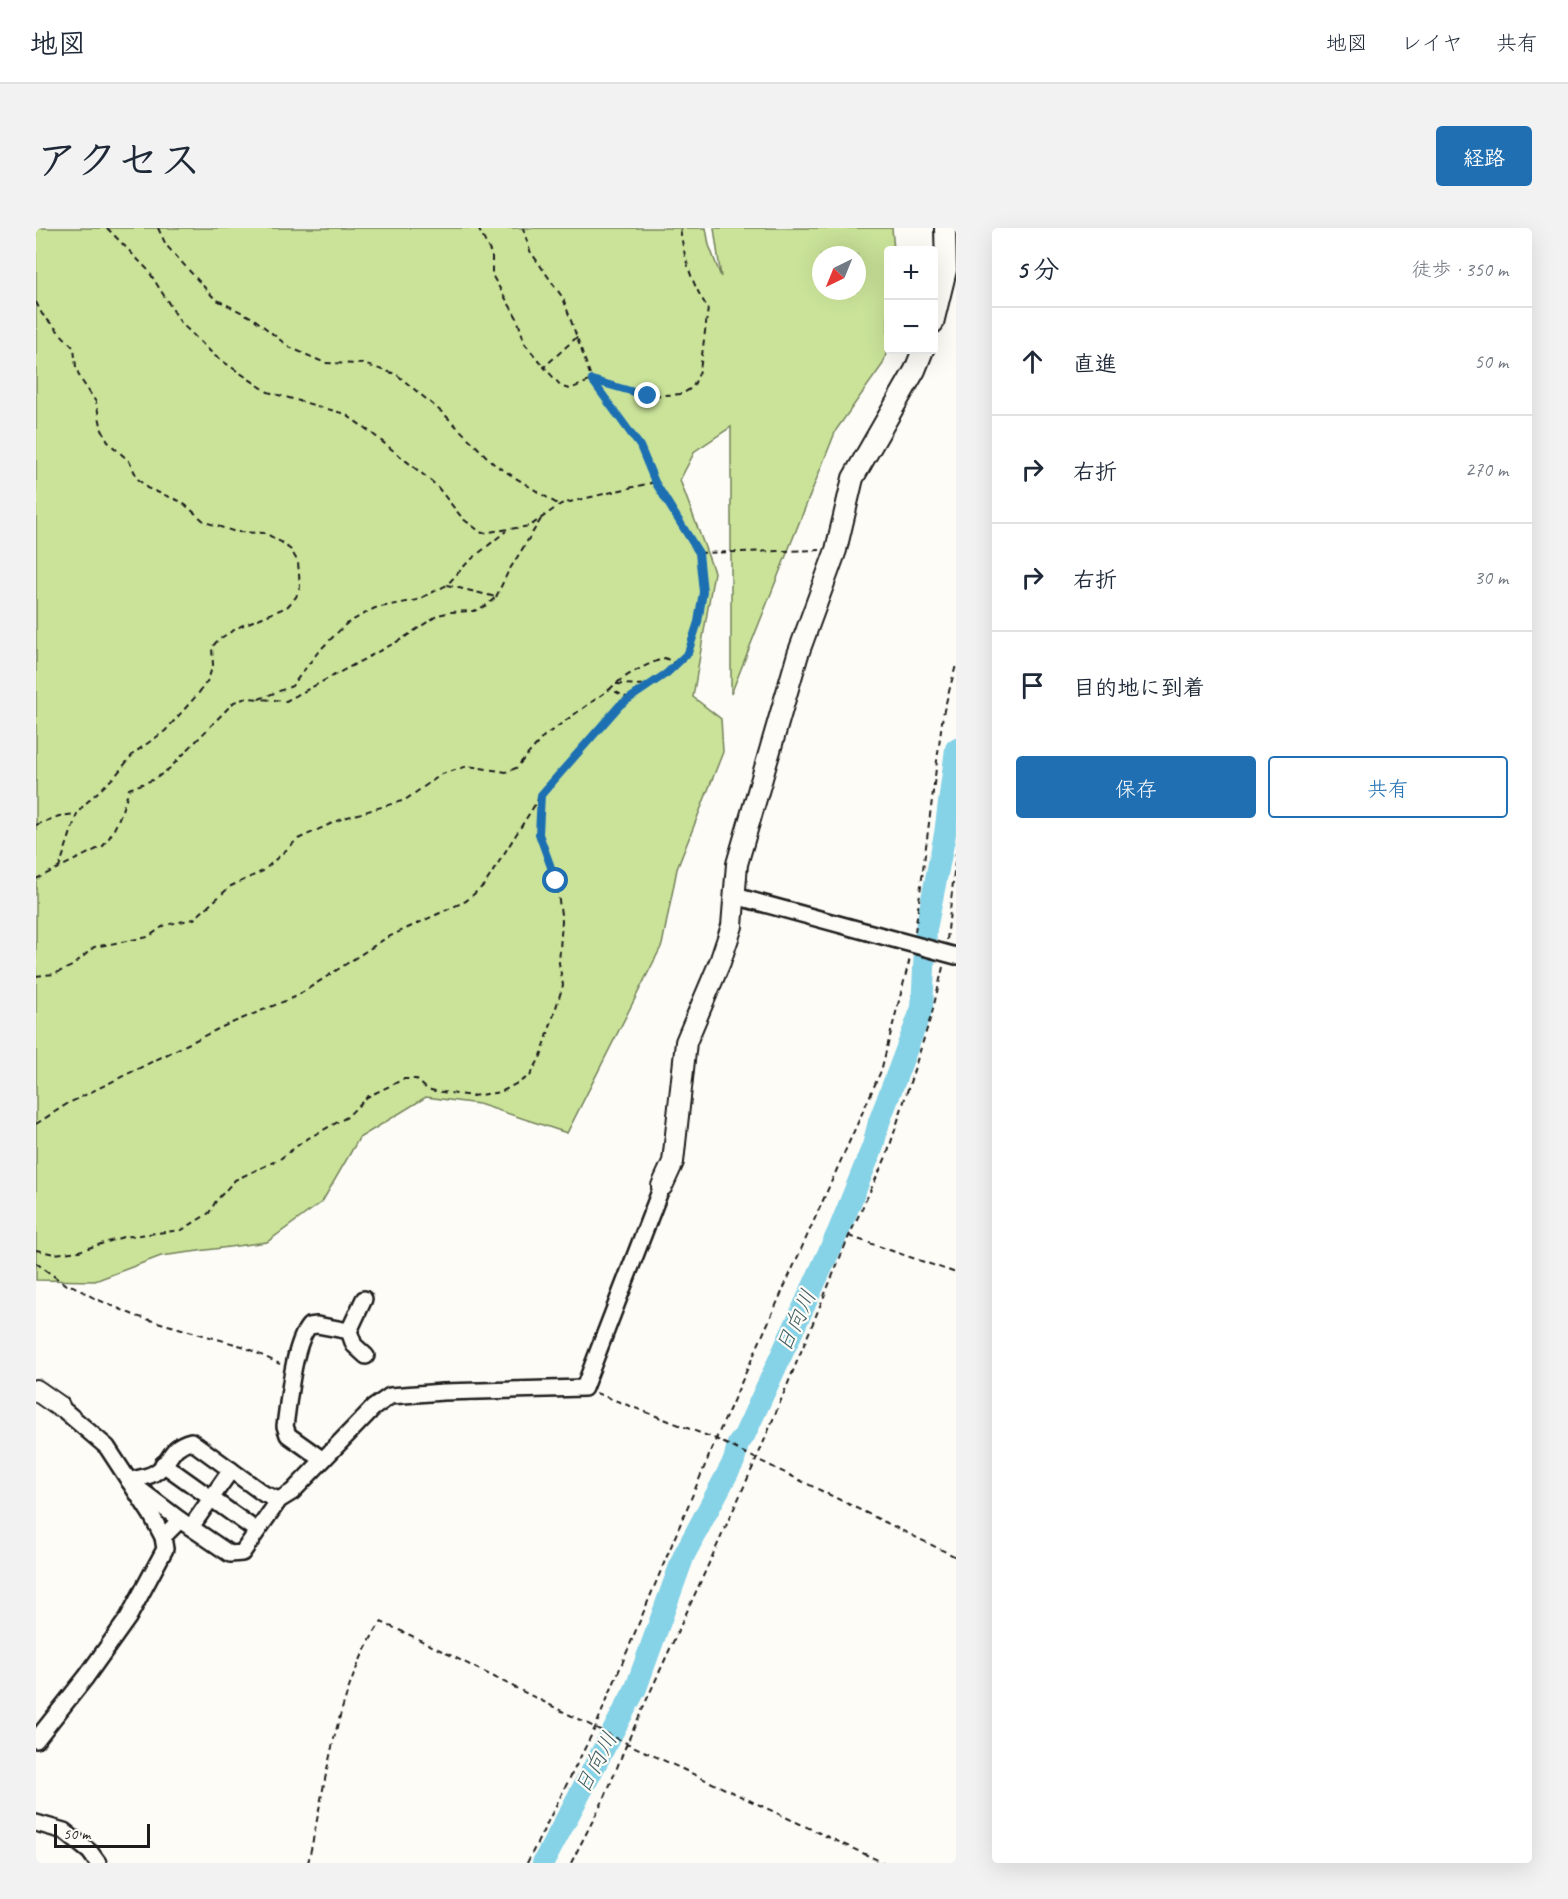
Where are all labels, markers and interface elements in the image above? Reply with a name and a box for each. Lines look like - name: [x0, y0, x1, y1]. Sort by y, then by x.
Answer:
- text: 地図: [30, 26, 86, 61]
- text: 地図: [1326, 30, 1368, 56]
- text: レイヤ: [1401, 30, 1463, 56]
- text: 共有: [1496, 30, 1538, 56]
- button: 経路: [1436, 126, 1532, 186]
- text: アクセス: [36, 134, 201, 187]
- north arrow: [812, 246, 866, 300]
- map controls: [884, 246, 938, 354]
- button: +: [884, 246, 938, 300]
- text: 5 分: [1016, 253, 1060, 286]
- text: 徒歩 · 350 m: [1412, 257, 1508, 282]
- button: −: [884, 300, 938, 354]
- icon: ahead: [1016, 345, 1049, 378]
- text: 50 m: [1474, 349, 1508, 374]
- text: 直進: [1073, 350, 1117, 378]
- route end: [634, 382, 660, 408]
- icon: right: [1016, 453, 1049, 486]
- text: 270 m: [1465, 457, 1508, 482]
- text: 右折: [1073, 458, 1117, 486]
- icon: right: [1016, 561, 1049, 594]
- text: 30 m: [1474, 565, 1508, 590]
- text: 右折: [1073, 566, 1117, 594]
- icon: arrive: [1016, 669, 1049, 702]
- text: 目的地に到着: [1073, 674, 1205, 702]
- button: 保存: [1016, 756, 1256, 818]
- button: 共有: [1268, 756, 1508, 818]
- route start: [542, 867, 568, 893]
- water label: 日向川: [769, 1285, 823, 1357]
- water label: 日向川: [568, 1727, 624, 1799]
- scale bar: [54, 1821, 150, 1848]
- text: 50 m: [63, 1824, 90, 1844]

